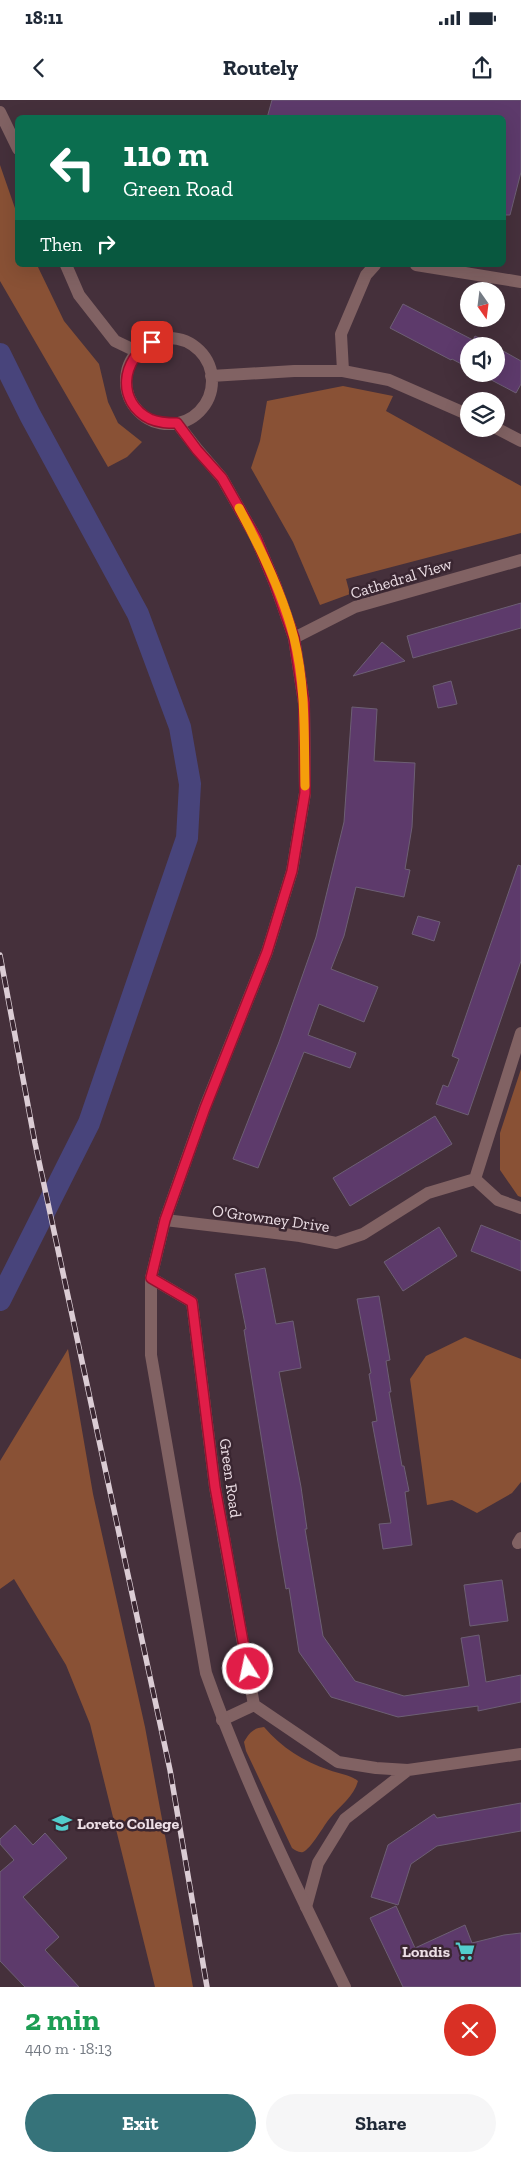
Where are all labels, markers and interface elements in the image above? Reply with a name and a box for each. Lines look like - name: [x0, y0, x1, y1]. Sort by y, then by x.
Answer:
- text: 18:11: [25, 6, 63, 29]
- icon: back: [25, 54, 53, 82]
- text: Routely: [223, 54, 298, 81]
- icon: share: [468, 54, 496, 82]
- text: 110 m: [123, 133, 209, 175]
- icon: left: [40, 135, 105, 200]
- text: Green Road: [123, 175, 233, 202]
- icon: right: [92, 230, 120, 258]
- text: Then: [40, 233, 82, 256]
- north arrow: [460, 282, 505, 328]
- map controls: [460, 282, 505, 437]
- pin: [131, 321, 173, 363]
- icon: arrive: [138, 328, 166, 356]
- button: sound: [460, 337, 505, 382]
- button: layers: [460, 392, 505, 437]
- street label: Cathedral View: [348, 554, 455, 603]
- street label: O'Growney Drive: [211, 1201, 331, 1236]
- street label: Green Road: [216, 1437, 246, 1519]
- position arrow: [221, 1642, 273, 1694]
- school or university icon: Loreto College: [51, 1812, 73, 1834]
- place label: Loreto College: [77, 1814, 179, 1833]
- supermarket icon: Londis: [454, 1940, 476, 1962]
- place label: Londis: [402, 1942, 450, 1961]
- text: 2 min: [25, 2002, 100, 2038]
- button: close: [444, 2004, 496, 2056]
- text: 440 m · 18:13: [25, 2039, 112, 2058]
- button: Exit: [25, 2094, 256, 2152]
- button: Share: [266, 2094, 496, 2152]

